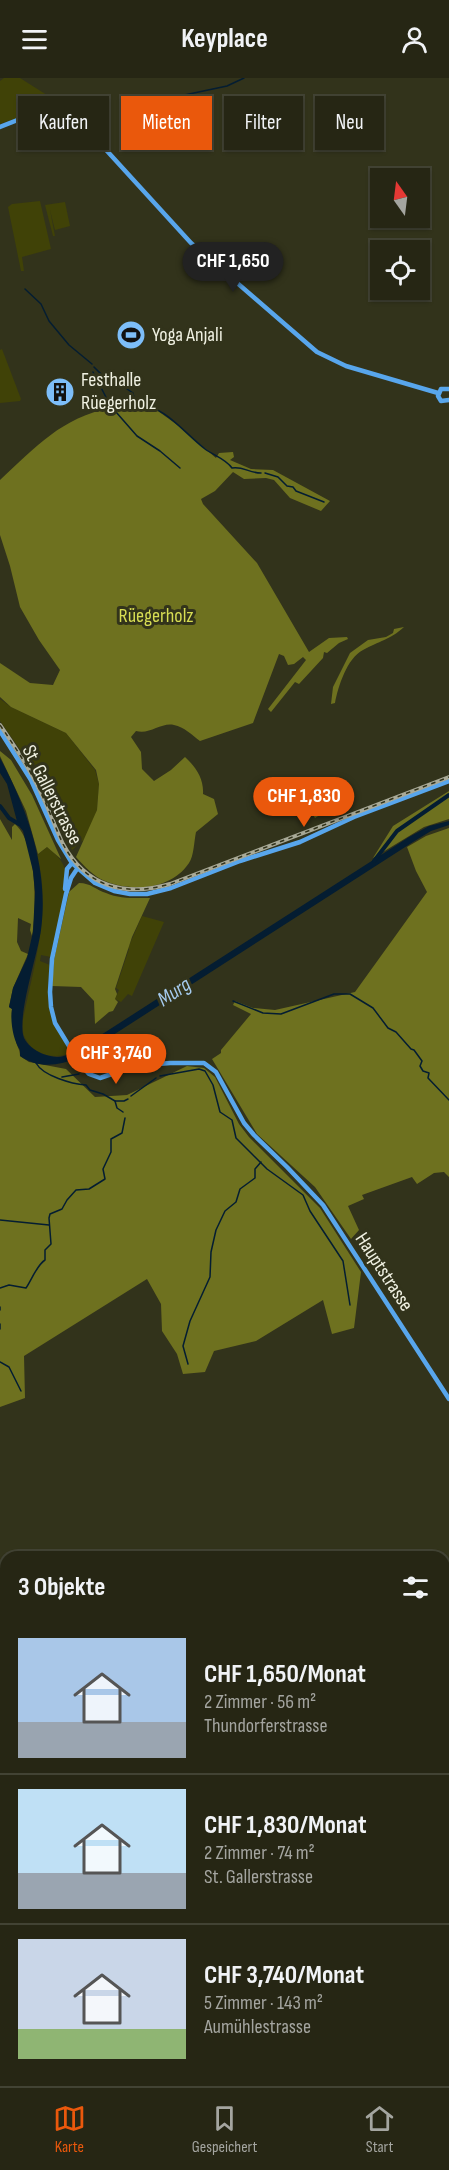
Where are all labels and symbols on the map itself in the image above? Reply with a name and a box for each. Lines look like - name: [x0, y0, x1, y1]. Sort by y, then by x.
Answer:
- north arrow: [370, 168, 430, 228]
- pin: CHF 1,650: [164, 242, 302, 293]
- sports icon: Yoga Anjali: [115, 319, 147, 351]
- place label: Yoga Anjali: [152, 323, 223, 347]
- place label: Festhalle Rüegerholz: [81, 368, 156, 415]
- building icon: Festhalle Rüegerholz: [44, 376, 76, 408]
- park label: Rüegerholz: [118, 604, 194, 628]
- street label: St. Gallerstrasse: [17, 741, 87, 849]
- pin: CHF 1,830: [235, 777, 373, 828]
- water label: Murg: [153, 972, 196, 1012]
- pin: CHF 3,740: [47, 1034, 185, 1085]
- street label: Hauptstrasse: [350, 1228, 418, 1316]

